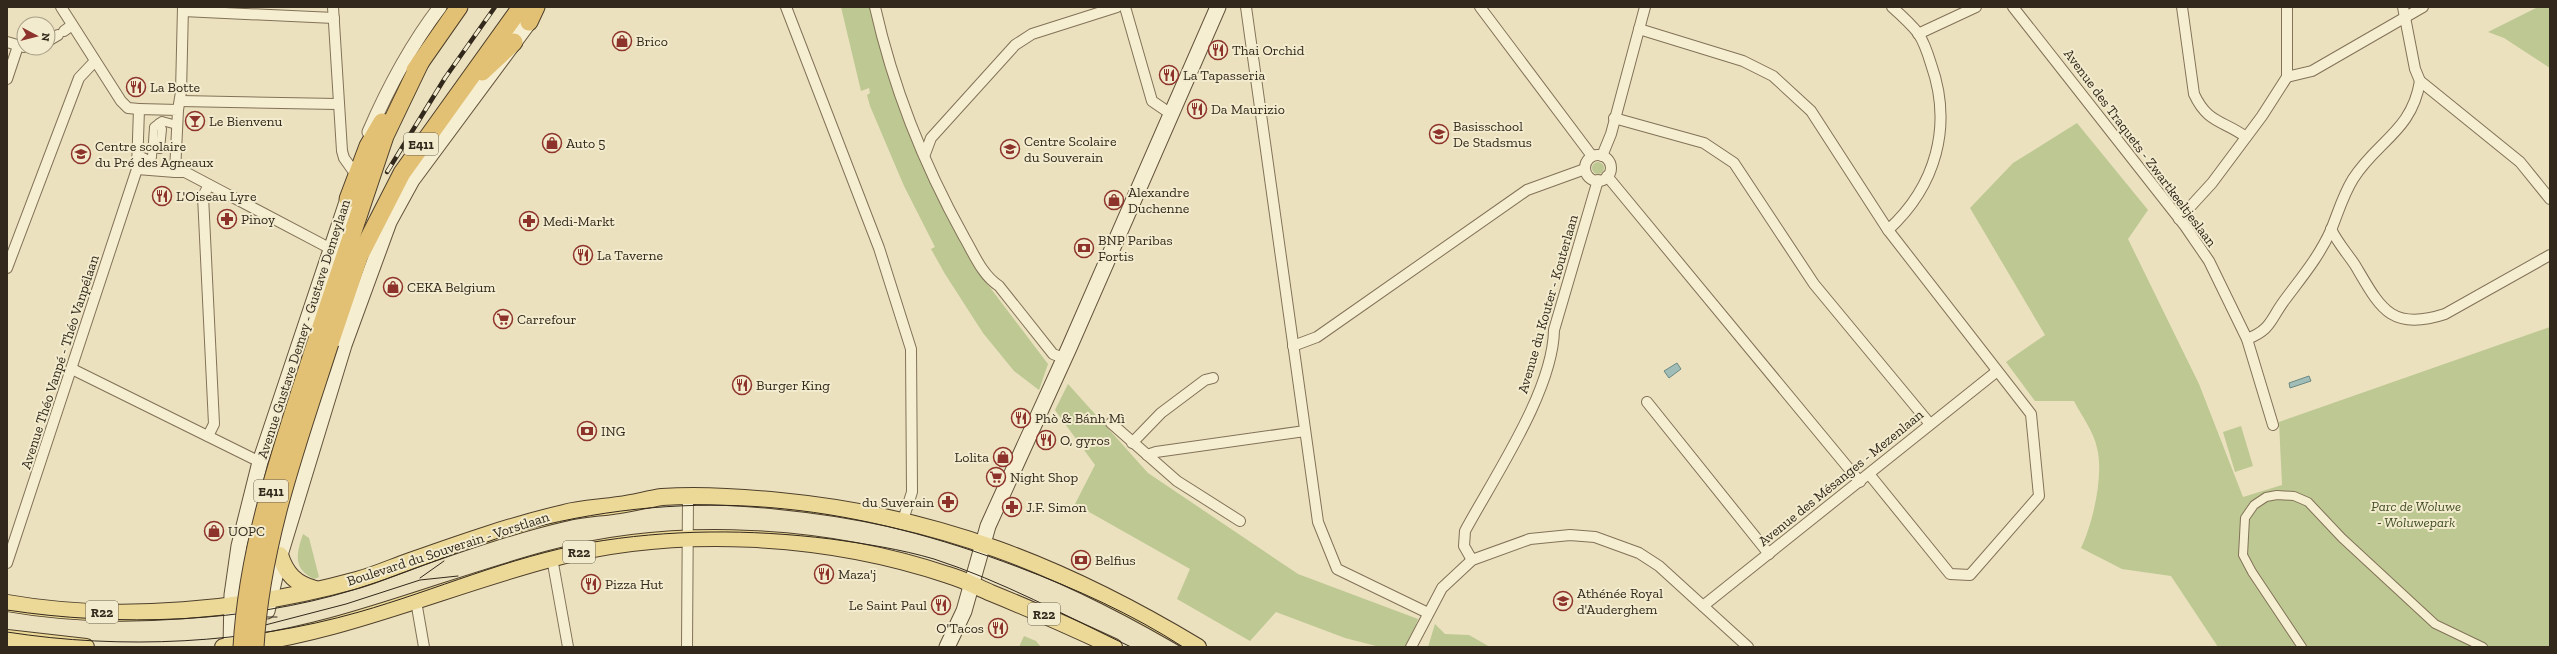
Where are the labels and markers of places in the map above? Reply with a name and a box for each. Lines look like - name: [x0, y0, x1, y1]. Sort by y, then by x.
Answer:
- shop icon: Brico: [611, 30, 633, 52]
- place label: Brico: [636, 33, 668, 50]
- restaurant icon: Thai Orchid: [1207, 39, 1229, 61]
- place label: Thai Orchid: [1232, 42, 1305, 59]
- restaurant icon: La Tapasseria: [1158, 64, 1180, 86]
- place label: La Tapasseria: [1183, 67, 1265, 84]
- restaurant icon: La Botte: [125, 76, 147, 98]
- place label: La Botte: [150, 79, 201, 96]
- restaurant icon: Da Maurizio: [1186, 98, 1208, 120]
- place label: Da Maurizio: [1211, 101, 1285, 118]
- bar icon: Le Bienvenu: [184, 110, 206, 132]
- place label: Le Bienvenu: [209, 113, 283, 130]
- place label: Basisschool De Stadsmus: [1453, 118, 1532, 151]
- school or university icon: Basisschool De Stadsmus: [1428, 123, 1450, 145]
- shop icon: Auto 5: [541, 132, 563, 154]
- place label: Centre Scolaire du Souverain: [1024, 133, 1117, 166]
- place label: Auto 5: [566, 135, 605, 152]
- place label: Centre scolaire du Pré des Agneaux: [95, 138, 214, 171]
- school or university icon: Centre Scolaire du Souverain: [999, 138, 1021, 160]
- school or university icon: Centre scolaire du Pré des Agneaux: [70, 143, 92, 165]
- place label: Alexandre Duchenne: [1128, 184, 1190, 217]
- restaurant icon: L'Oiseau Lyre: [151, 185, 173, 207]
- place label: L'Oiseau Lyre: [176, 188, 257, 205]
- shop icon: Alexandre Duchenne: [1103, 189, 1125, 211]
- pharmacy icon: Pinoy: [216, 208, 238, 230]
- pharmacy icon: Medi-Markt: [518, 210, 540, 232]
- place label: Pinoy: [241, 211, 276, 228]
- place label: Medi-Markt: [543, 213, 616, 230]
- place label: BNP Paribas Fortis: [1098, 232, 1173, 265]
- bank icon: BNP Paribas Fortis: [1073, 237, 1095, 259]
- restaurant icon: La Taverne: [572, 244, 594, 266]
- place label: La Taverne: [597, 247, 663, 264]
- shop icon: CEKA Belgium: [382, 276, 404, 298]
- place label: CEKA Belgium: [407, 279, 495, 296]
- supermarket icon: Carrefour: [492, 308, 514, 330]
- place label: Carrefour: [517, 311, 577, 328]
- restaurant icon: Burger King: [731, 374, 753, 396]
- place label: Burger King: [756, 377, 830, 394]
- restaurant icon: Phò & Bánh Mì: [1010, 407, 1032, 429]
- place label: Phò & Bánh Mì: [1035, 410, 1125, 427]
- bank icon: ING: [576, 420, 598, 442]
- place label: ING: [601, 423, 626, 440]
- restaurant icon: O, gyros: [1035, 429, 1057, 451]
- place label: O, gyros: [1060, 432, 1110, 449]
- shop icon: Lolita: [992, 446, 1014, 468]
- place label: Lolita: [955, 449, 989, 466]
- supermarket icon: Night Shop: [985, 466, 1007, 488]
- place label: Night Shop: [1010, 469, 1078, 486]
- pharmacy icon: du Suverain: [937, 491, 959, 513]
- place label: du Suverain: [862, 494, 934, 511]
- pharmacy icon: J.F. Simon: [1001, 496, 1023, 518]
- place label: J.F. Simon: [1026, 499, 1087, 516]
- shop icon: UOPC: [203, 520, 225, 542]
- place label: UOPC: [228, 523, 265, 540]
- bank icon: Belfius: [1070, 549, 1092, 571]
- place label: Belfius: [1095, 552, 1136, 569]
- restaurant icon: Maza'j: [813, 563, 835, 585]
- place label: Maza'j: [838, 566, 876, 583]
- restaurant icon: Pizza Hut: [580, 573, 602, 595]
- place label: Pizza Hut: [605, 576, 664, 593]
- place label: Athénée Royal d'Auderghem: [1577, 585, 1663, 618]
- school or university icon: Athénée Royal d'Auderghem: [1552, 590, 1574, 612]
- restaurant icon: Le Saint Paul: [930, 594, 952, 616]
- place label: Le Saint Paul: [849, 597, 927, 614]
- restaurant icon: O'Tacos: [987, 617, 1009, 639]
- place label: O'Tacos: [936, 620, 984, 637]

